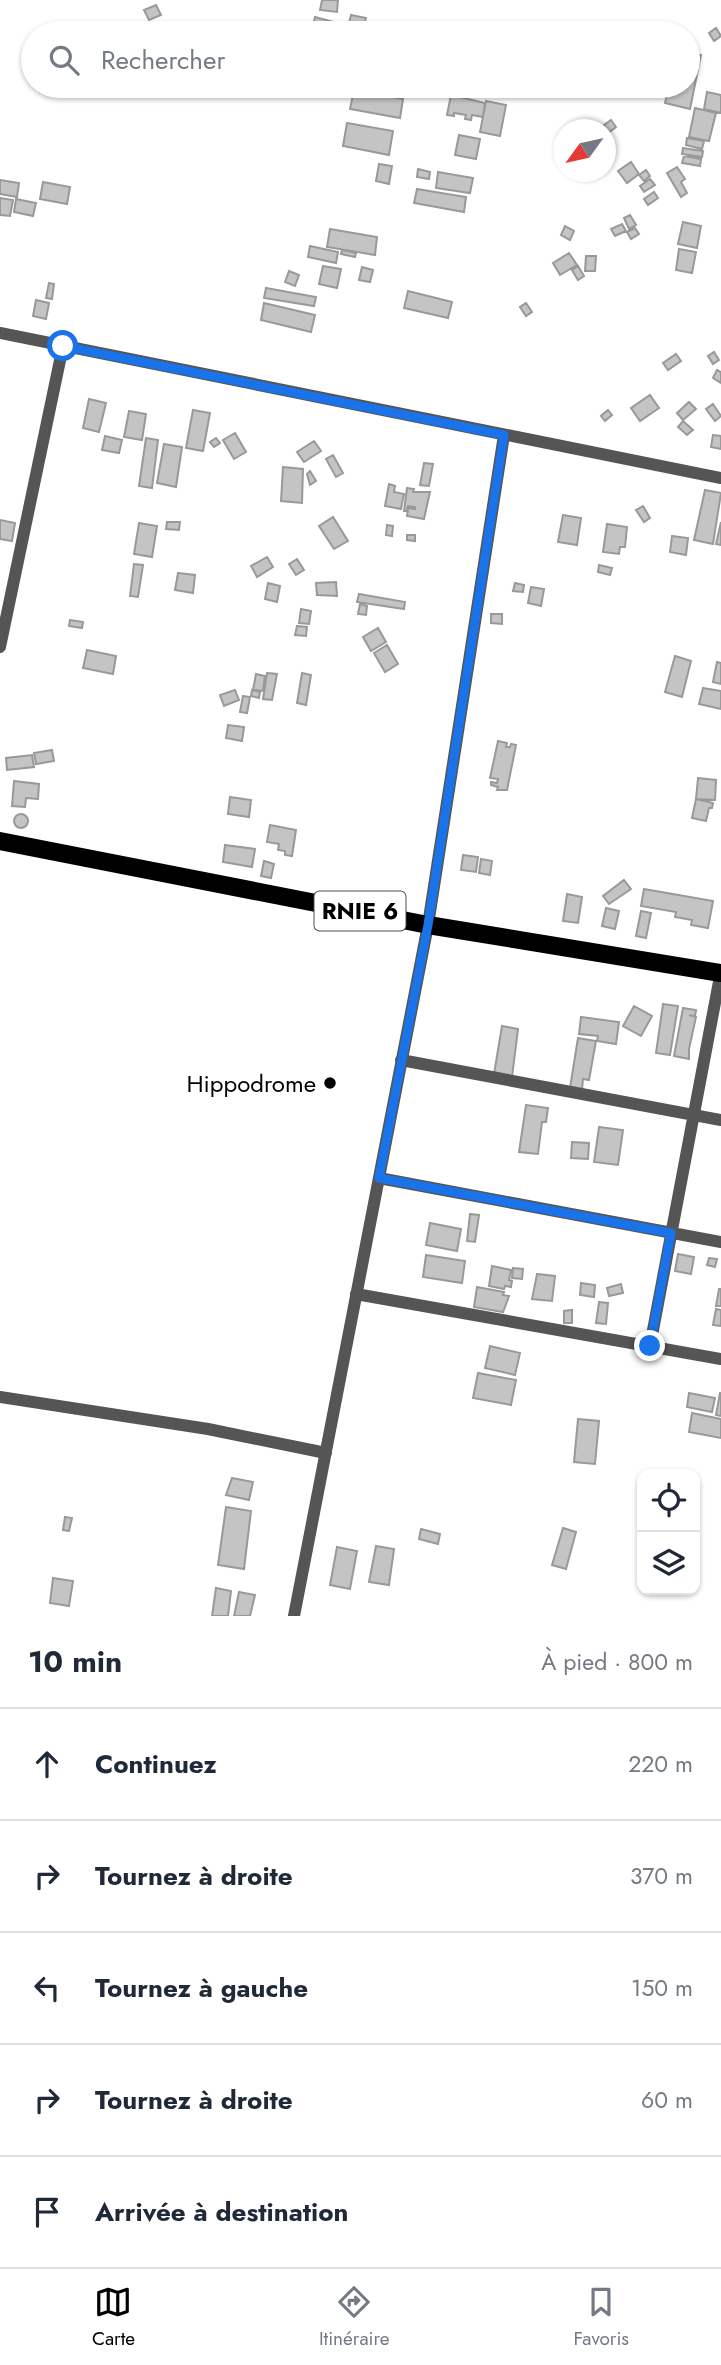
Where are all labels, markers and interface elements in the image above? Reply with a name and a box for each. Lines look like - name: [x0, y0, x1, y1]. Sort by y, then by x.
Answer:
- search box: [21, 21, 700, 98]
- icon: search: [45, 41, 83, 79]
- text: Rechercher: [101, 41, 225, 79]
- north arrow: [553, 119, 616, 182]
- route start: [47, 330, 78, 361]
- road number: RNIE 6: [314, 891, 406, 930]
- place label: Hippodrome: [186, 1066, 316, 1101]
- marker: Hippodrome: [322, 1075, 338, 1091]
- route end: [634, 1330, 665, 1361]
- map controls: [637, 1469, 700, 1595]
- button: locate: [637, 1469, 700, 1532]
- button: layers: [637, 1532, 700, 1595]
- text: 10 min: [28, 1640, 122, 1683]
- text: À pied · 800 m: [541, 1645, 693, 1679]
- icon: ahead: [28, 1745, 66, 1783]
- text: Continuez: [95, 1745, 217, 1783]
- text: 220 m: [628, 1747, 693, 1781]
- icon: right: [28, 1857, 66, 1895]
- text: Tournez à droite: [95, 1857, 293, 1895]
- text: 370 m: [630, 1859, 693, 1893]
- icon: left: [28, 1969, 66, 2007]
- text: Tournez à gauche: [95, 1969, 308, 2007]
- text: 150 m: [631, 1971, 693, 2005]
- icon: right: [28, 2081, 66, 2119]
- text: Tournez à droite: [95, 2081, 293, 2119]
- text: 60 m: [641, 2083, 693, 2117]
- icon: arrive: [28, 2193, 66, 2231]
- text: Arrivée à destination: [95, 2193, 348, 2231]
- tab: Carte: [92, 2283, 135, 2352]
- tab: Itinéraire: [319, 2283, 389, 2352]
- tab: Favoris: [573, 2283, 629, 2352]

